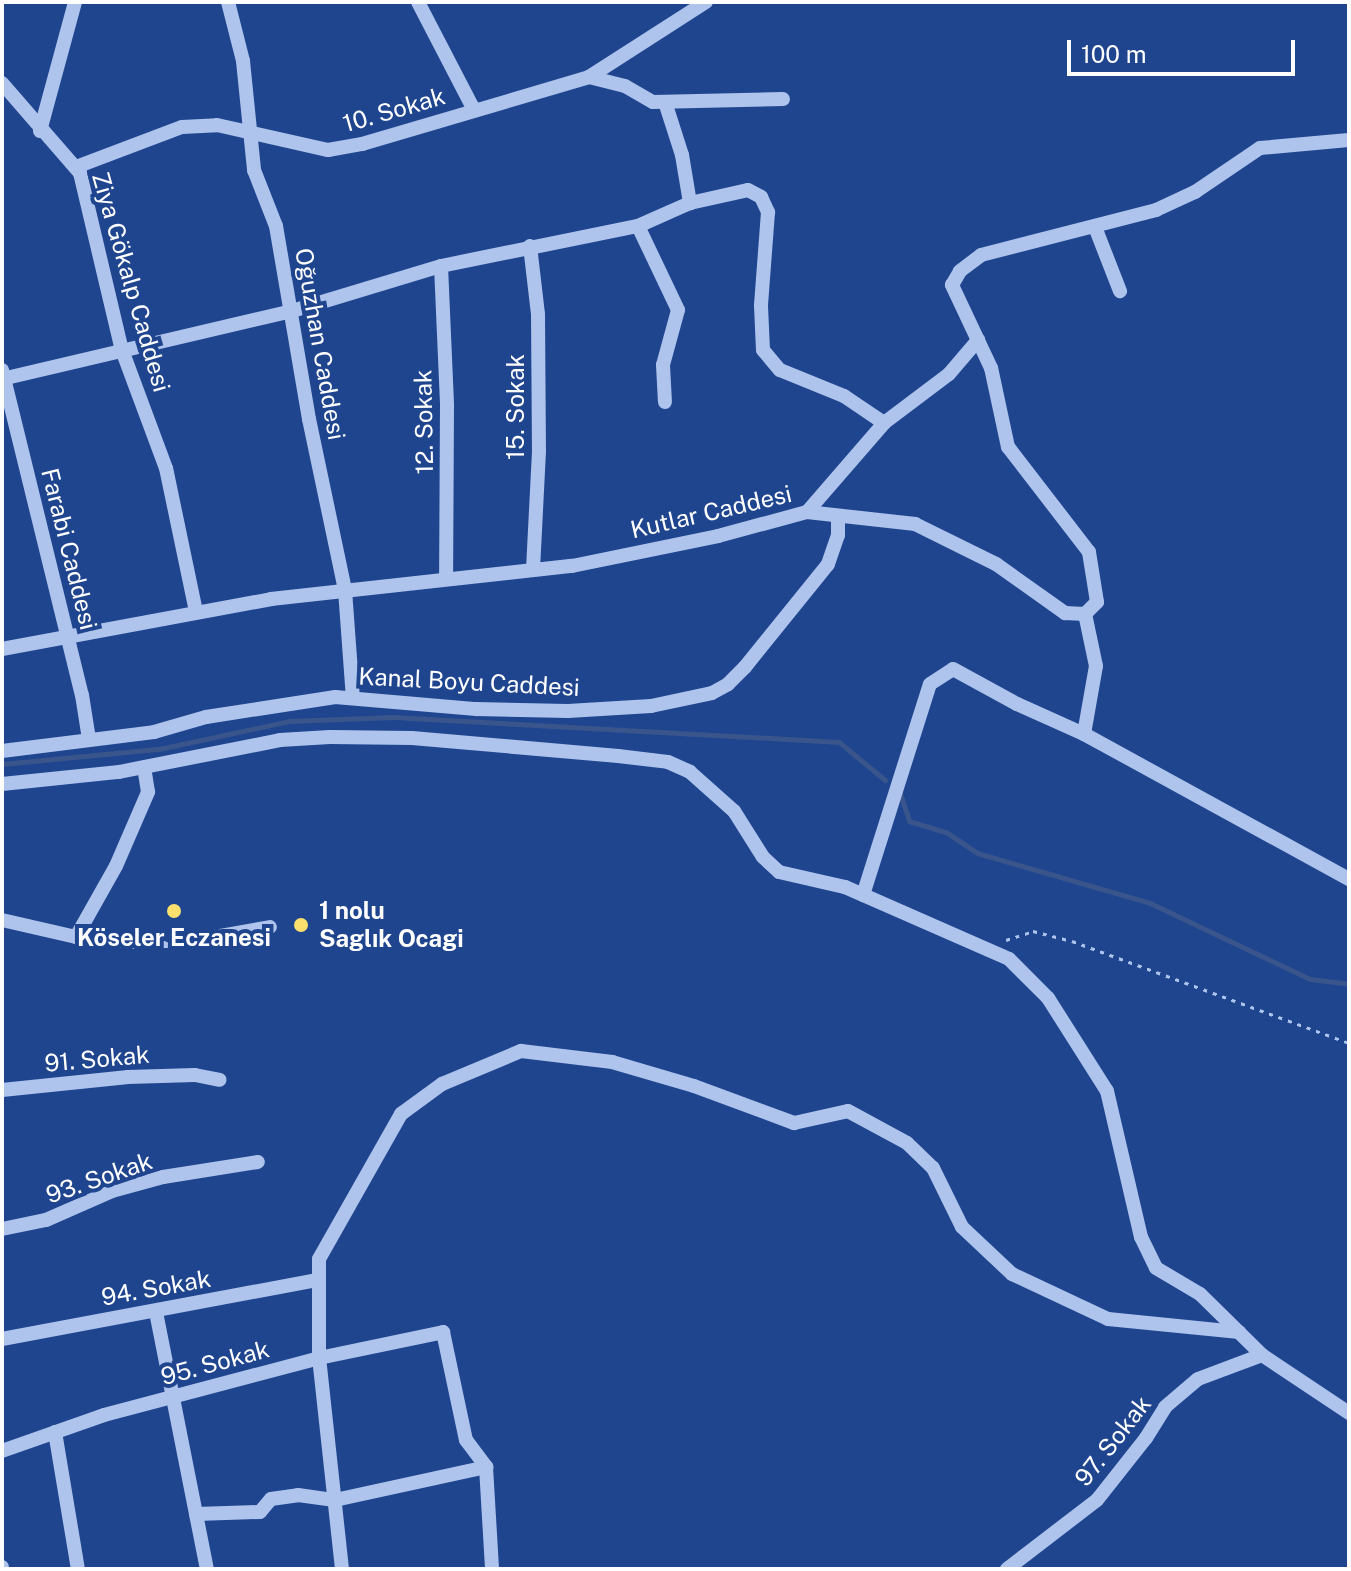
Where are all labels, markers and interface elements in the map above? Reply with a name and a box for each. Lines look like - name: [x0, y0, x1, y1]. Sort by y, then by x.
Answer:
- scale bar: [1071, 24, 1299, 74]
- text: 100 m: [1081, 40, 1147, 68]
- street label: 10. Sokak: [339, 82, 449, 138]
- street label: Ziya Gökalp Caddesi: [86, 169, 176, 395]
- street label: Oğuzhan Caddesi: [289, 246, 351, 442]
- street label: 15. Sokak: [502, 354, 530, 460]
- street label: 12. Sokak: [409, 369, 439, 475]
- street label: Farabi Caddesi: [35, 465, 103, 633]
- street label: Kutlar Caddesi: [628, 479, 794, 545]
- street label: Kanal Boyu Caddesi: [358, 662, 580, 702]
- place label: 1 nolu Saglık Ocagi: [319, 897, 464, 953]
- marker: Köseler Eczanesi: [165, 902, 183, 920]
- marker: 1 nolu Saglık Ocagi: [290, 914, 312, 936]
- place label: Köseler Eczanesi: [77, 924, 271, 952]
- street label: 91. Sokak: [43, 1040, 151, 1078]
- street label: 93. Sokak: [42, 1146, 156, 1210]
- street label: 94. Sokak: [99, 1264, 213, 1312]
- street label: 95. Sokak: [158, 1335, 272, 1391]
- street label: 97. Sokak: [1069, 1390, 1157, 1492]

